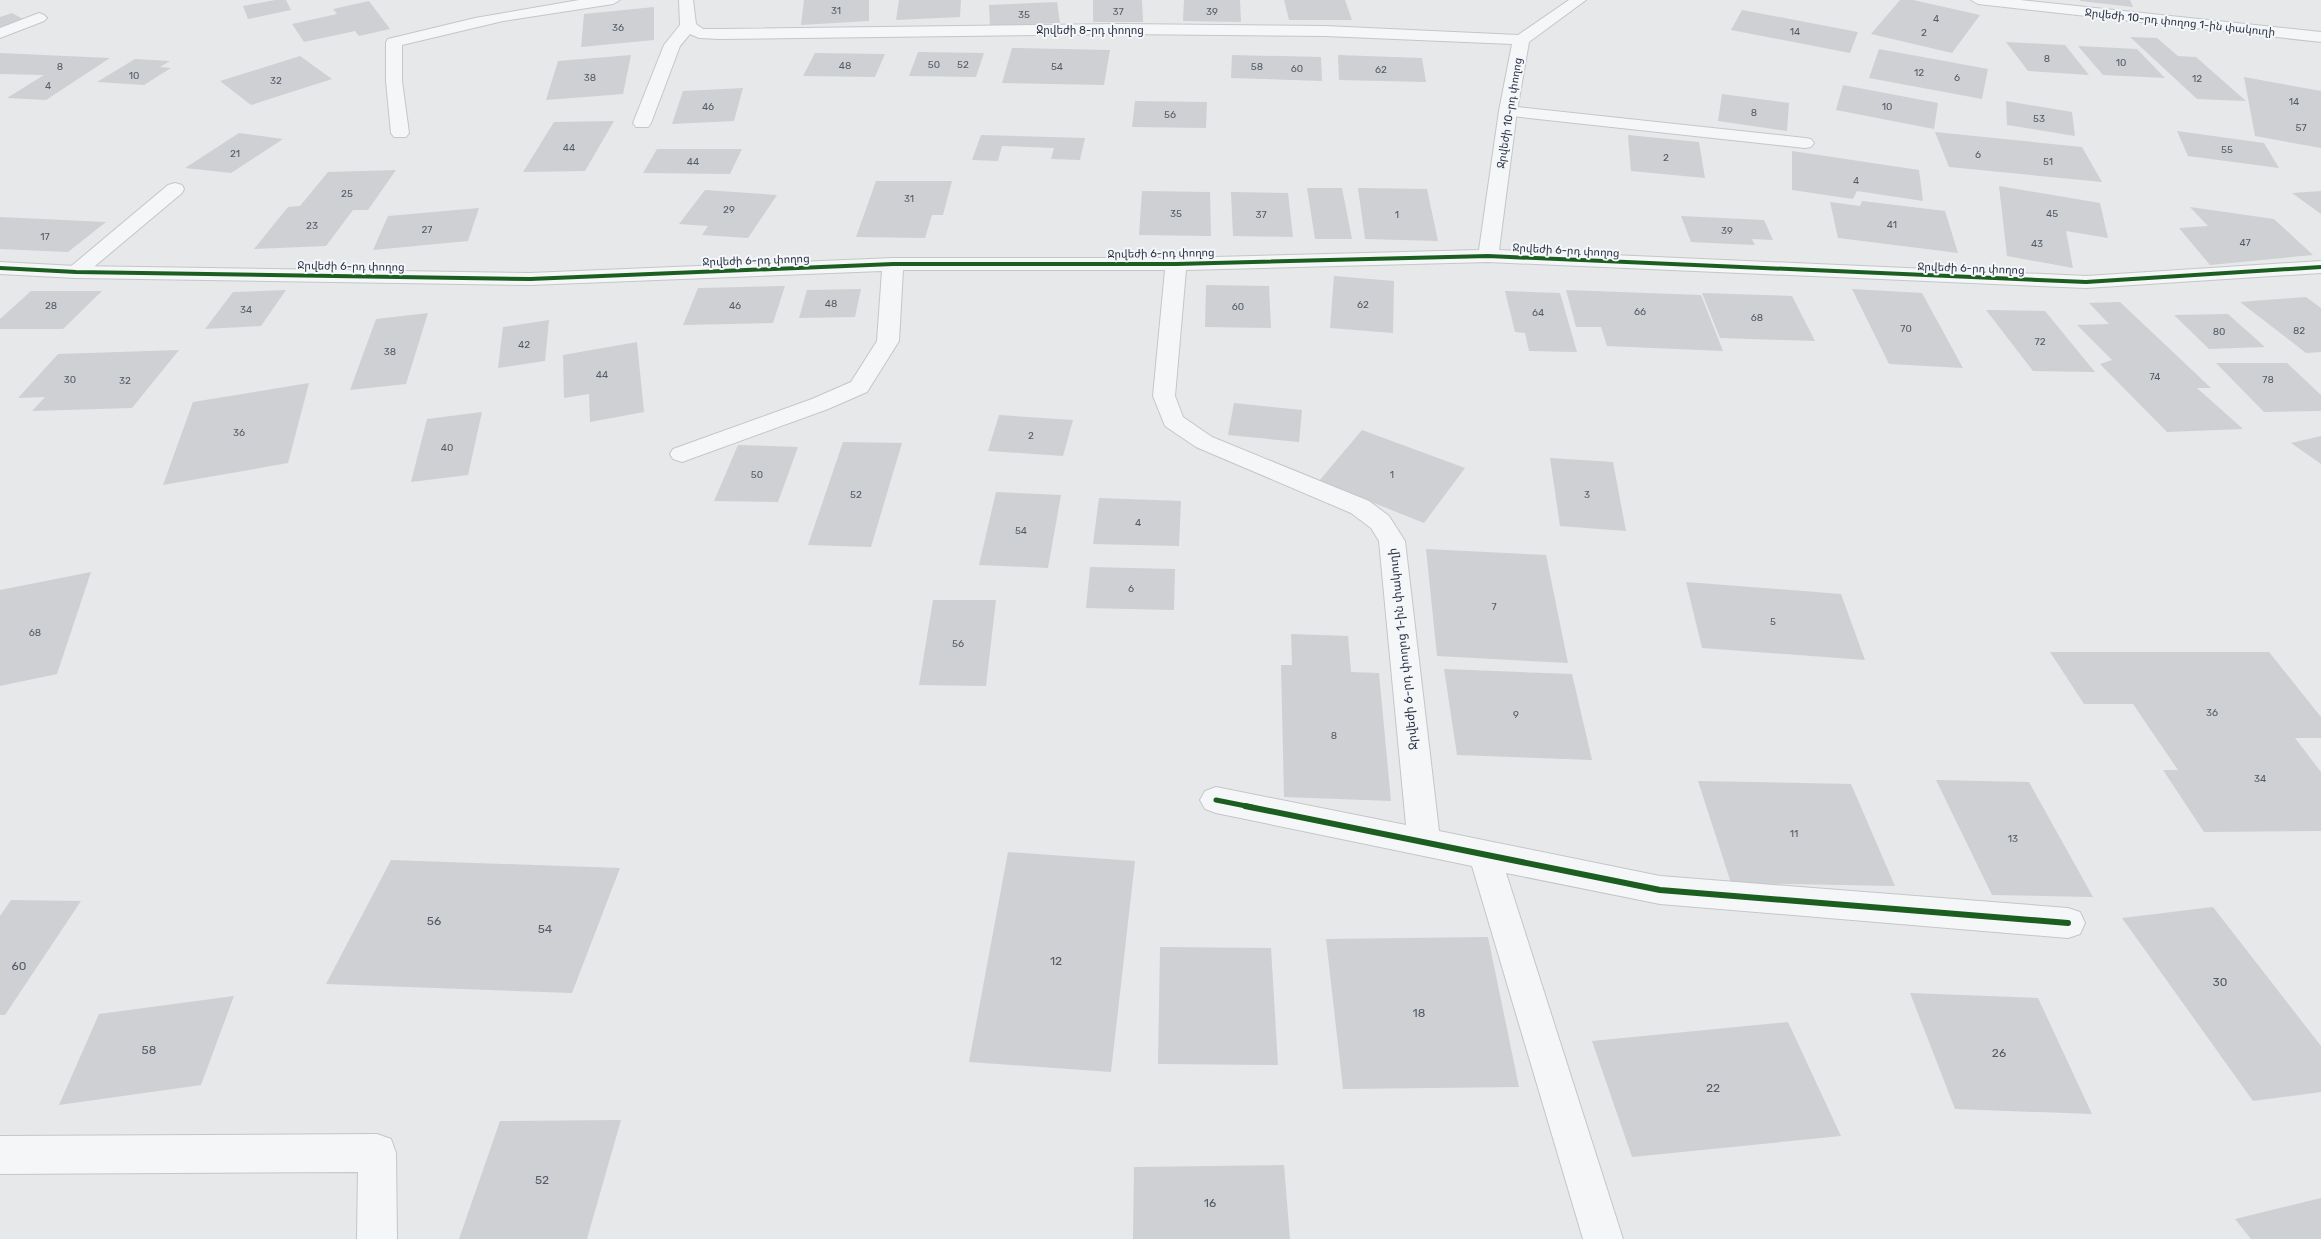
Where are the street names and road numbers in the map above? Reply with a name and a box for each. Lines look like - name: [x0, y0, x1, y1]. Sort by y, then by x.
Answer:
- street label: Ջրվեժի 10-րդ փողոց 1-ին փակուղի: [2084, 6, 2276, 39]
- street label: Ջրվեժի 8-րդ փողոց: [1036, 24, 1144, 37]
- street label: Ջրվեժի 10-րդ փողոց: [1494, 57, 1525, 170]
- street label: Ջրվեժի 6-րդ փողոց: [1512, 241, 1620, 260]
- street label: Ջրվեժի 6-րդ փողոց: [1107, 246, 1215, 261]
- street label: Ջրվեժի 6-րդ փողոց: [702, 252, 810, 269]
- street label: Ջրվեժի 6-րդ փողոց: [297, 259, 405, 274]
- street label: Ջրվեժի 6-րդ փողոց: [1917, 260, 2025, 277]
- street label: Ջրվեժի 6-րդ փողոց 1-ին փակուղի: [1385, 547, 1421, 751]

